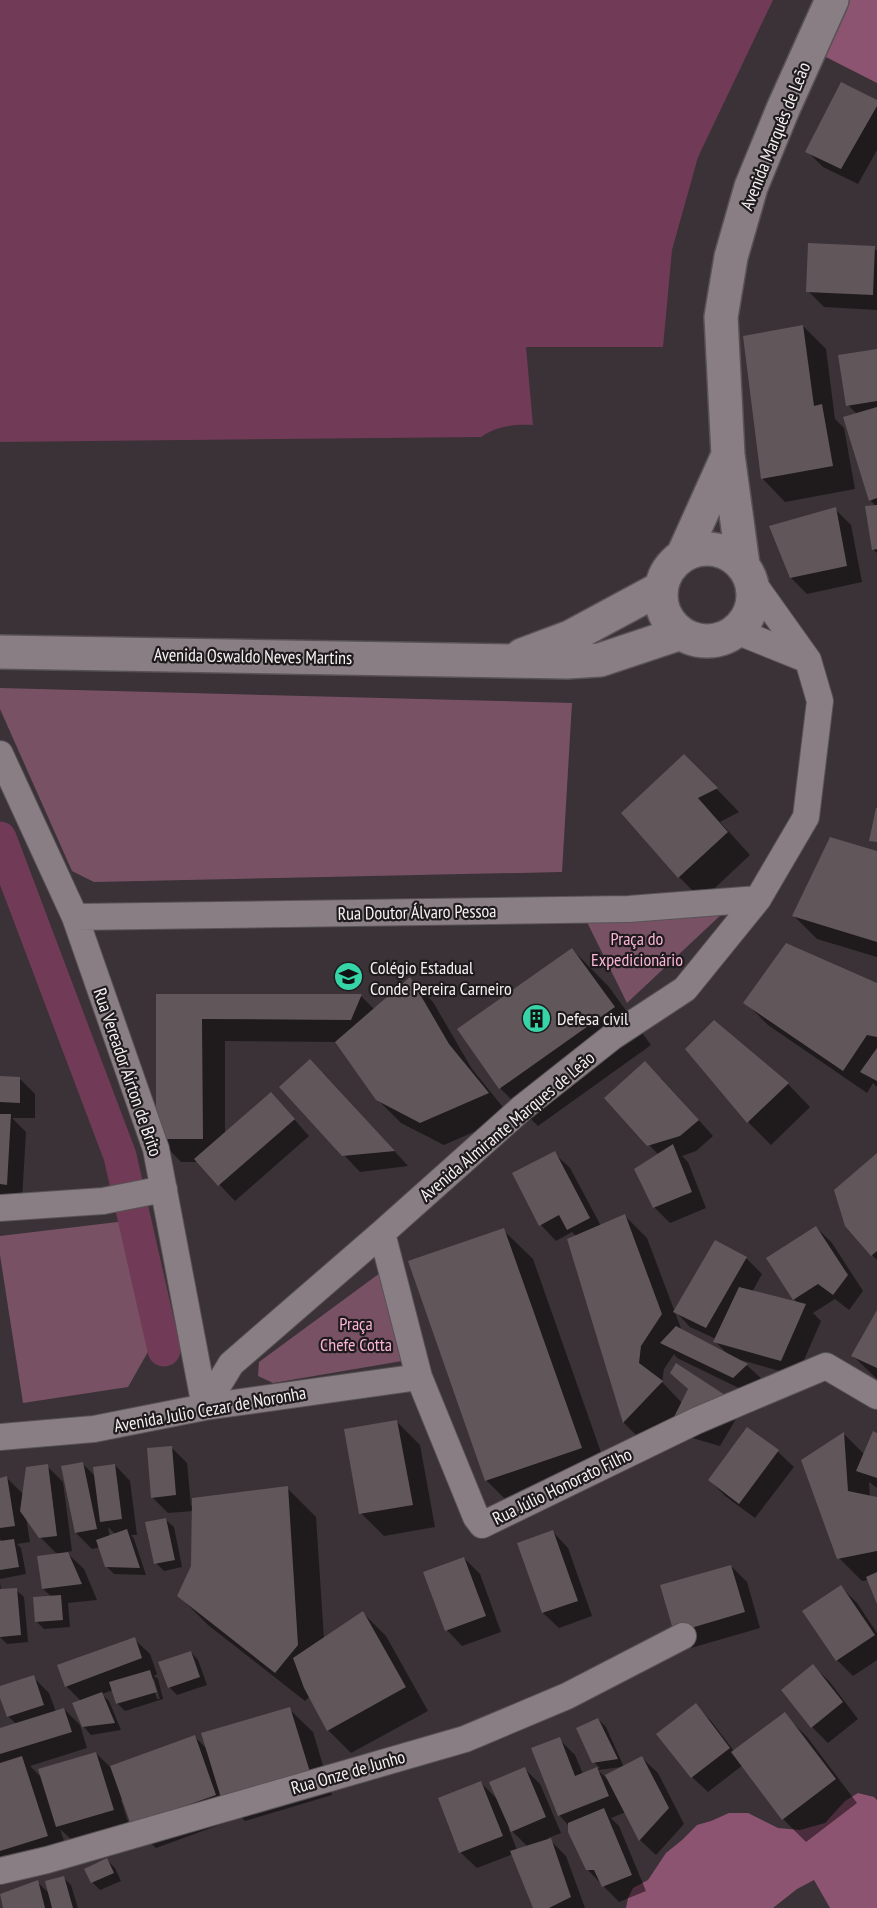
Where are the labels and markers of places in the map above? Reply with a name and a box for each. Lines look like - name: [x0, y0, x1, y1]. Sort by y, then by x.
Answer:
- place label: Colégio Estadual Conde Pereira Carneiro: [370, 956, 512, 1000]
- school or university icon: Colégio Estadual Conde Pereira Carneiro: [333, 961, 365, 993]
- building icon: Defesa civil: [520, 1002, 552, 1034]
- place label: Defesa civil: [557, 1007, 629, 1030]

